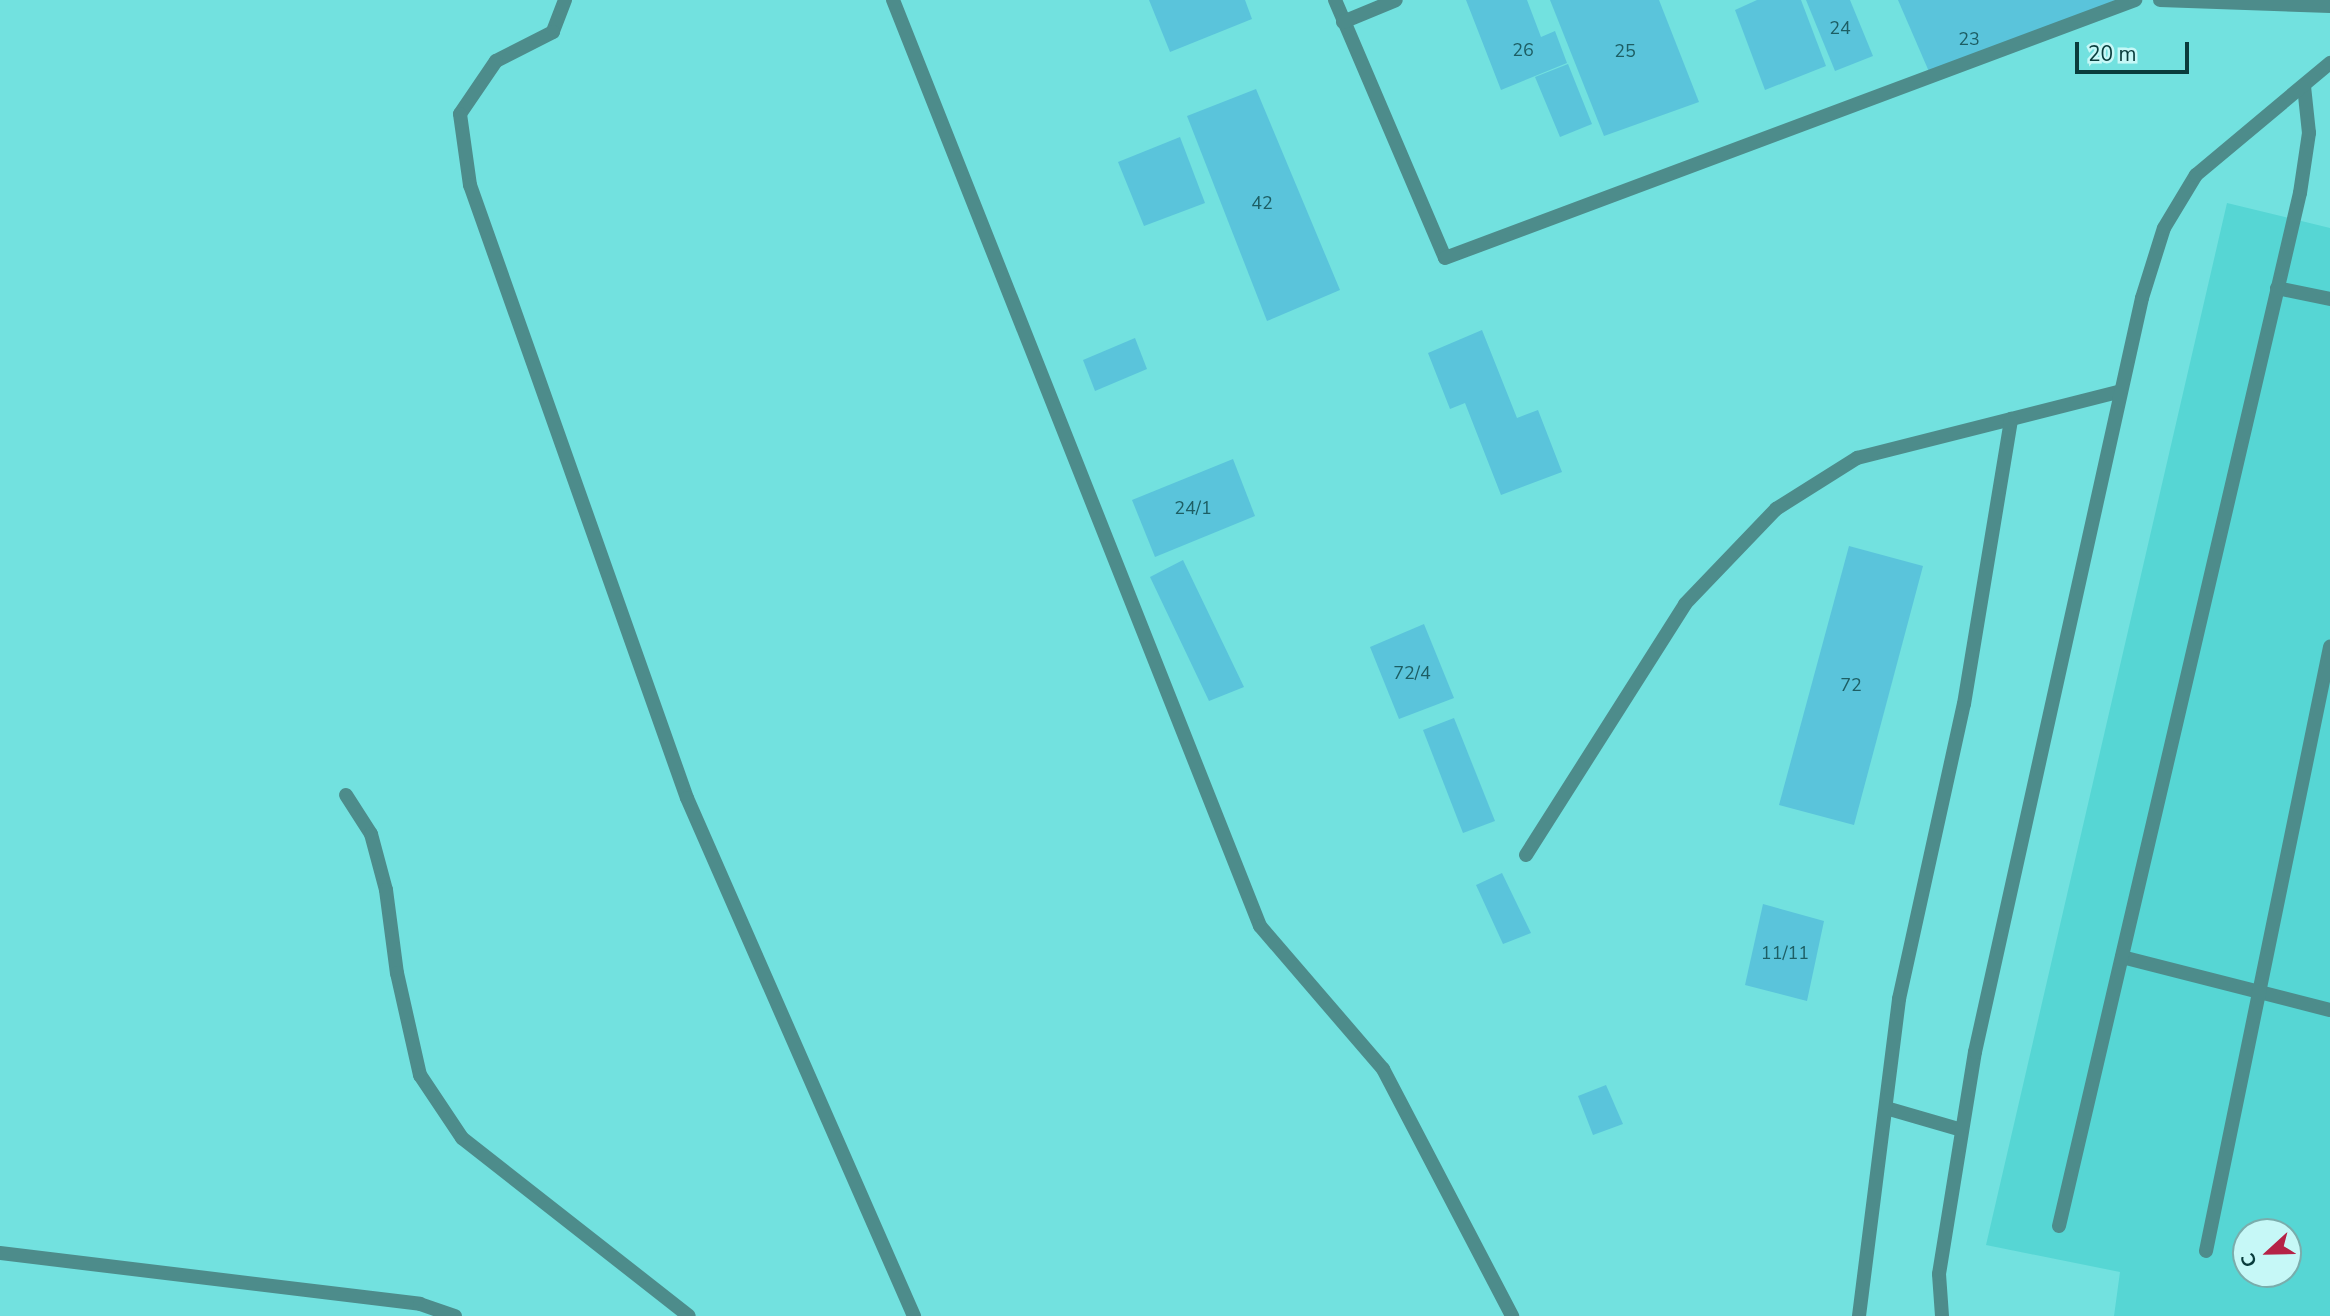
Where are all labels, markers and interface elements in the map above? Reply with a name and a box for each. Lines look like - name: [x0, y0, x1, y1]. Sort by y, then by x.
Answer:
- house number: 24: [1829, 17, 1851, 39]
- house number: 23: [1958, 28, 1980, 50]
- scale bar: [2078, 28, 2192, 72]
- house number: 26: [1512, 39, 1534, 61]
- house number: 25: [1614, 40, 1636, 62]
- text: 20 m: [2088, 40, 2137, 68]
- house number: 42: [1251, 192, 1273, 214]
- house number: 24/1: [1174, 497, 1212, 519]
- house number: 72/4: [1393, 662, 1431, 684]
- house number: 72: [1840, 674, 1862, 696]
- house number: 11/11: [1761, 942, 1809, 964]
- north arrow: [2232, 1218, 2302, 1288]
- text: С: [2235, 1249, 2264, 1271]

